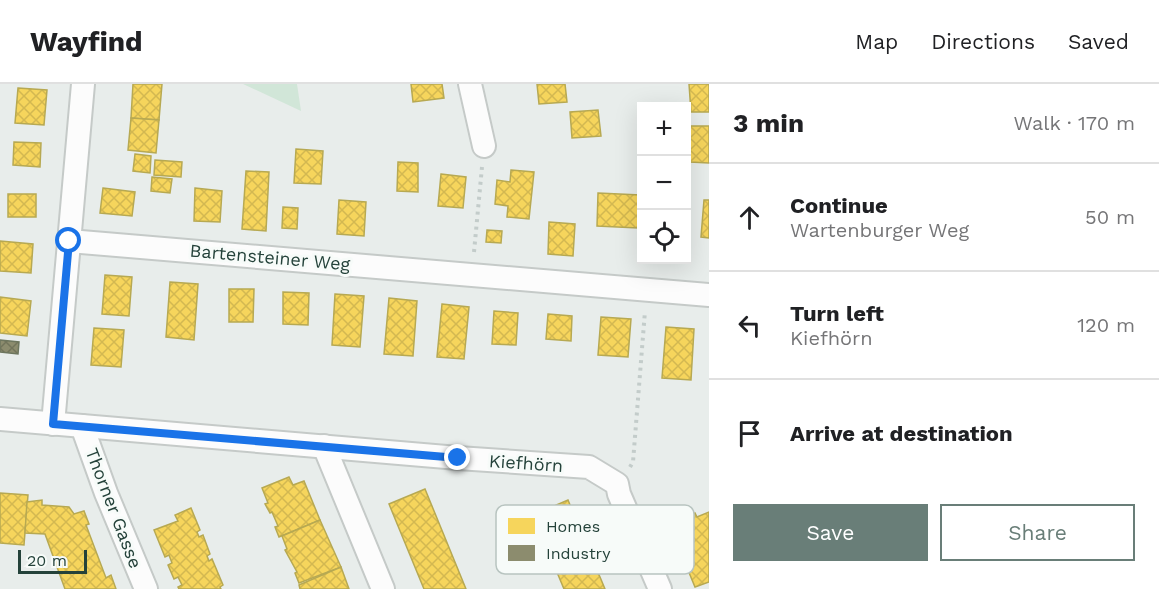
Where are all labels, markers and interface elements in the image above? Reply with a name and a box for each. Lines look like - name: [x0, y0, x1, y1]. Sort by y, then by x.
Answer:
- text: Wayfind: [30, 25, 143, 58]
- text: Map: [855, 29, 898, 54]
- text: Directions: [931, 29, 1035, 54]
- text: Saved: [1068, 29, 1129, 54]
- map controls: [637, 102, 691, 264]
- button: +: [637, 102, 691, 156]
- text: 3 min: [733, 108, 804, 138]
- text: Walk · 170 m: [1014, 111, 1135, 135]
- button: −: [637, 156, 691, 210]
- text: Continue: [790, 193, 888, 218]
- icon: ahead: [733, 201, 766, 234]
- text: 50 m: [1085, 205, 1135, 229]
- button: locate: [637, 210, 691, 264]
- text: Wartenburger Weg: [790, 218, 969, 242]
- route start: [55, 227, 81, 253]
- street label: Bartensteiner Weg: [189, 240, 351, 275]
- text: Turn left: [790, 301, 884, 326]
- icon: left: [733, 309, 766, 342]
- text: 120 m: [1077, 313, 1135, 337]
- text: Kiefhörn: [790, 326, 873, 350]
- icon: arrive: [733, 417, 766, 450]
- text: Arrive at destination: [790, 421, 1013, 446]
- route end: [444, 444, 470, 470]
- street label: Thorner Gasse: [81, 445, 147, 571]
- street label: Kiefhörn: [488, 450, 564, 476]
- button: Save: [733, 504, 928, 561]
- button: Share: [940, 504, 1135, 561]
- legend: [496, 505, 694, 574]
- text: Homes: [546, 517, 600, 536]
- text: Industry: [546, 544, 611, 563]
- scale bar: [18, 547, 87, 574]
- text: 20 m: [27, 551, 67, 570]

